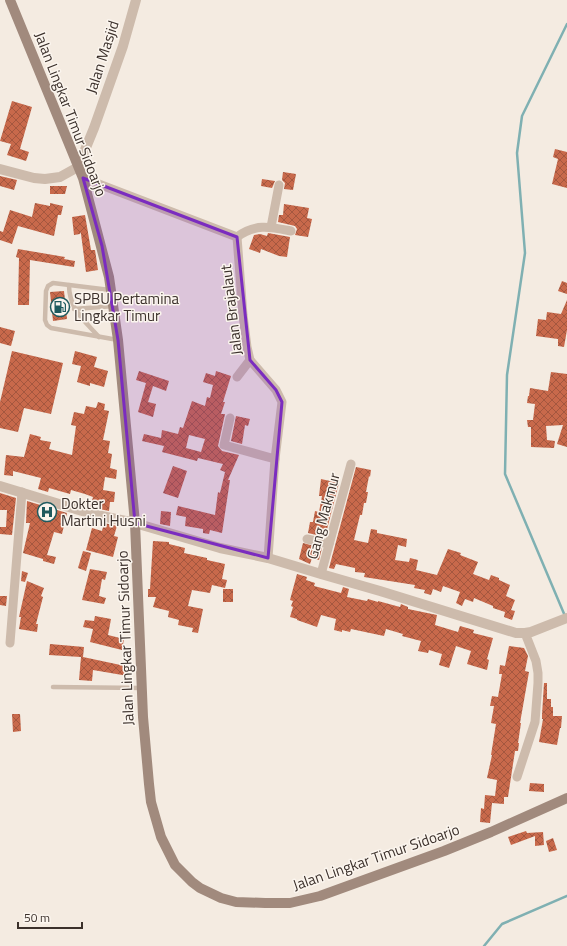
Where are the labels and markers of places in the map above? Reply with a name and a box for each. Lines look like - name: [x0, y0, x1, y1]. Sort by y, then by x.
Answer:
- place label: SPBU Pertamina Lingkar Timur: [74, 287, 179, 327]
- fuel station icon: SPBU Pertamina Lingkar Timur: [49, 296, 71, 318]
- place label: Dokter Martini Husni: [61, 492, 146, 532]
- hospital icon: Dokter Martini Husni: [36, 501, 58, 523]

